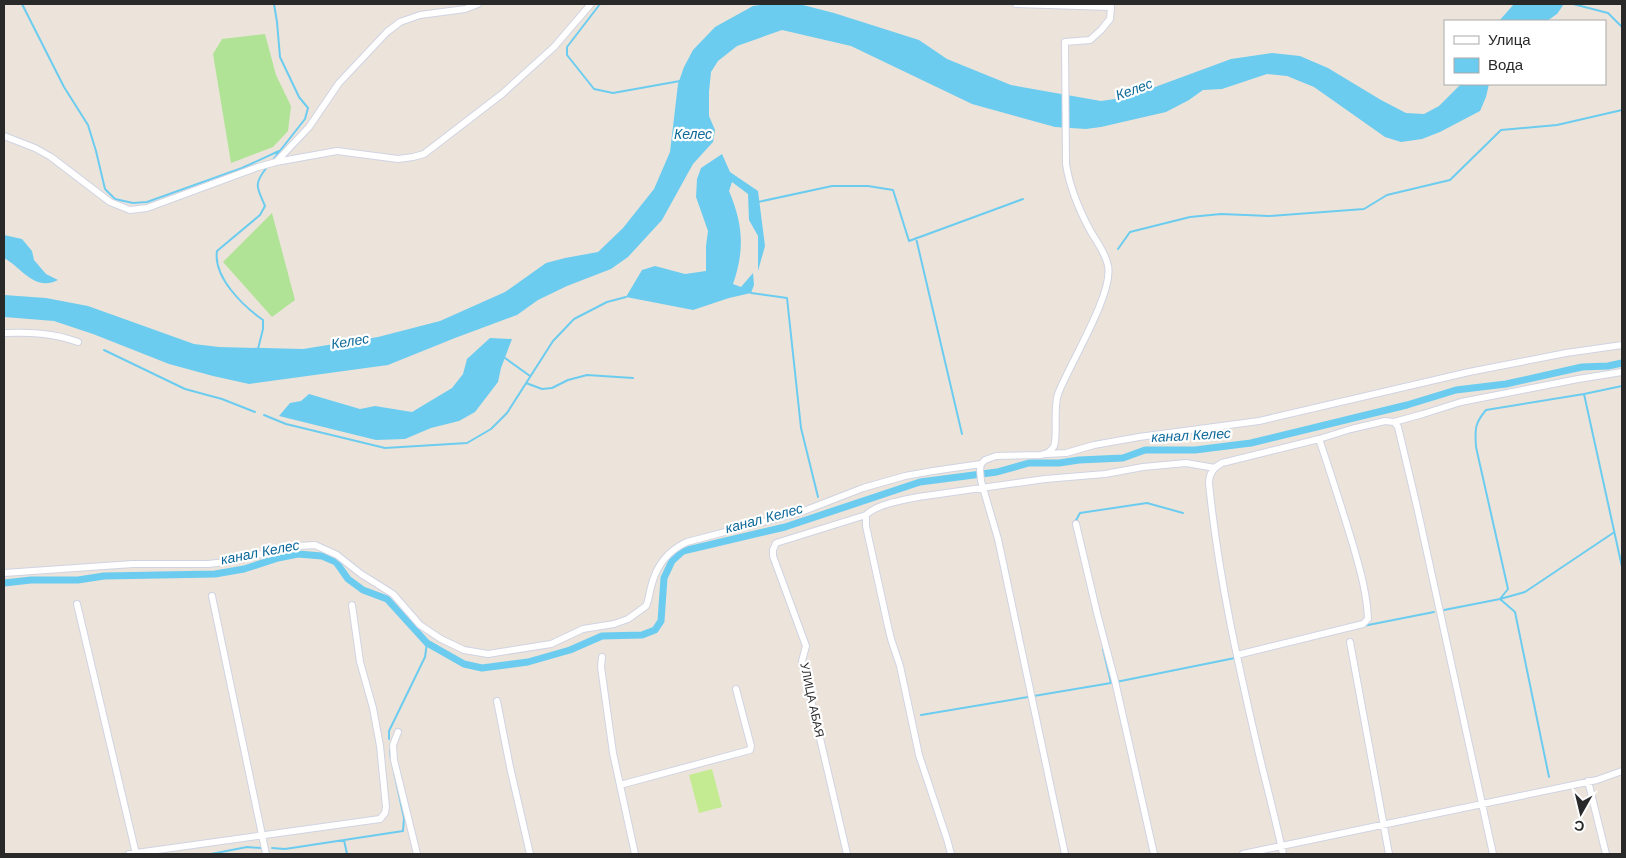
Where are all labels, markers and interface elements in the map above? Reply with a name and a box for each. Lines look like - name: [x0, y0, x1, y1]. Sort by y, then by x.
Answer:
- legend: [1444, 20, 1606, 85]
- text: Улица: [1488, 30, 1531, 50]
- text: Вода: [1488, 55, 1524, 75]
- water label: Келес: [1113, 74, 1155, 104]
- water label: Келес: [674, 125, 712, 143]
- water label: Келес: [330, 329, 370, 353]
- water label: канал Келес: [1151, 424, 1231, 446]
- water label: канал Келес: [723, 499, 805, 537]
- water label: канал Келес: [219, 536, 301, 568]
- street label: УЛИЦА АБАЯ: [796, 661, 828, 739]
- north arrow: [1556, 788, 1606, 838]
- text: С: [1573, 816, 1585, 835]

